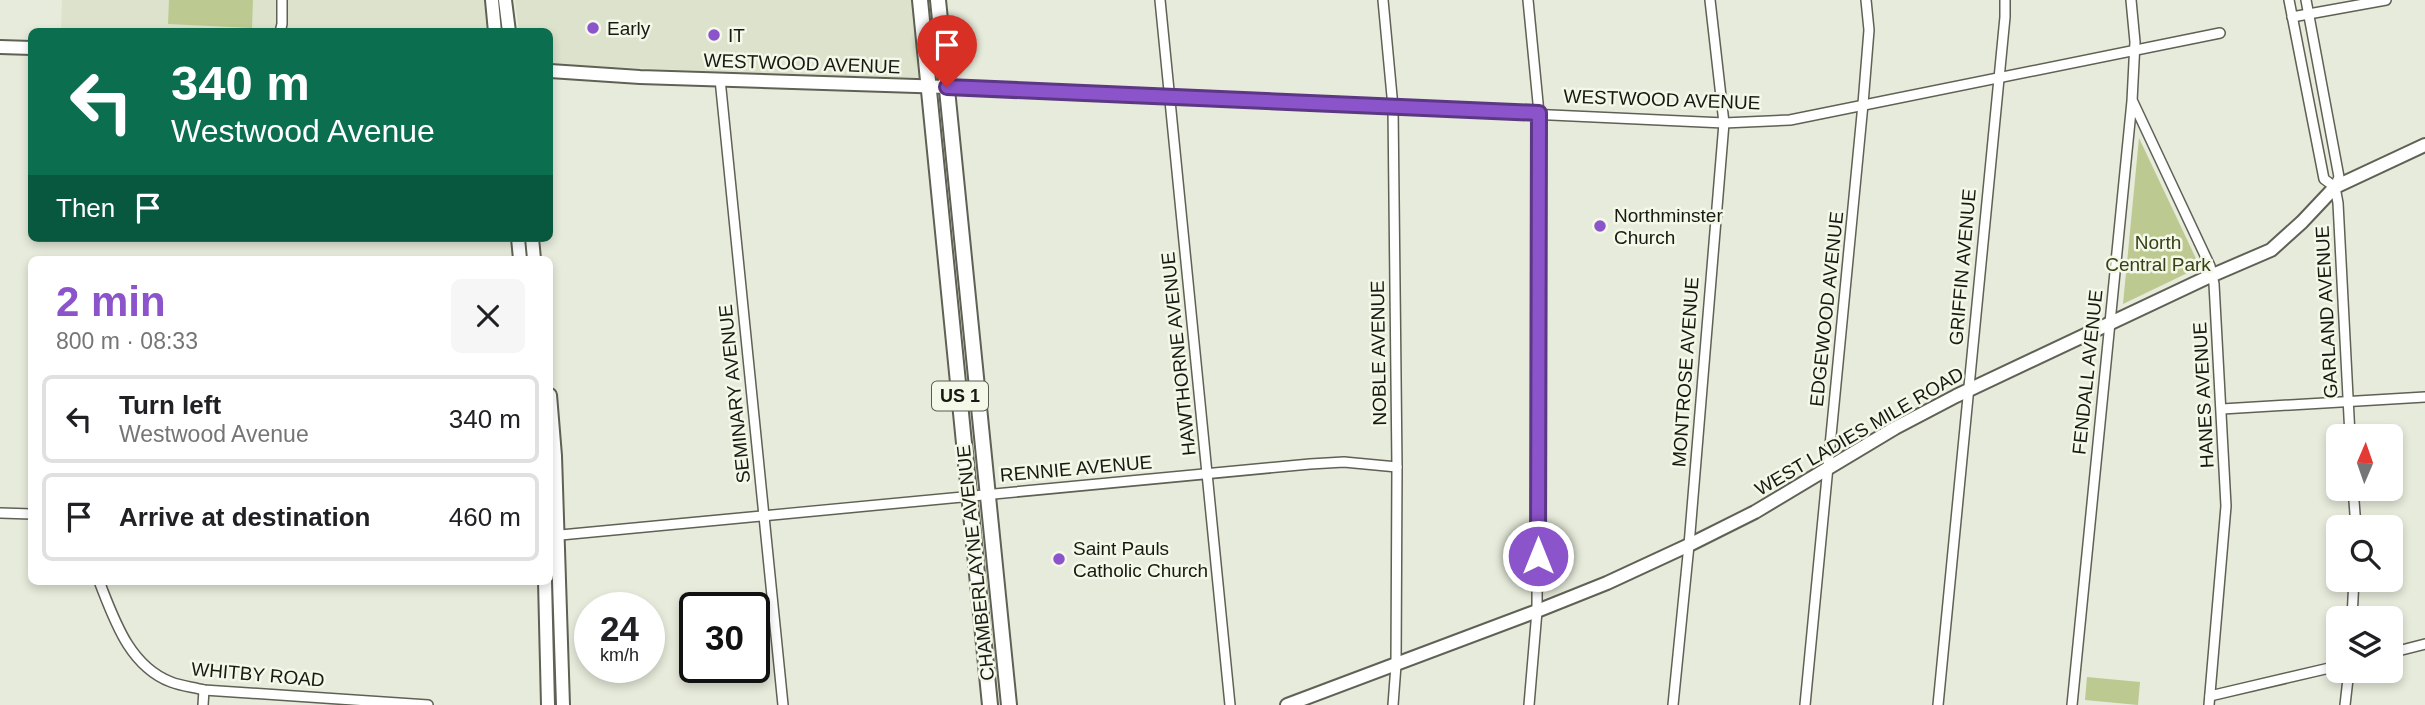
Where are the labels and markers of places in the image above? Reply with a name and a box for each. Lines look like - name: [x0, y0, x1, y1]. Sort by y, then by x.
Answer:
- pin: [917, 15, 977, 87]
- place label: Early: [607, 18, 651, 39]
- marker: Early: [585, 20, 601, 36]
- place label: IT: [728, 25, 745, 46]
- marker: IT: [706, 27, 722, 43]
- place label: Northminster Church: [1614, 205, 1723, 248]
- marker: Northminster Church: [1592, 218, 1608, 234]
- place label: Saint Pauls Catholic Church: [1073, 538, 1208, 581]
- marker: Saint Pauls Catholic Church: [1051, 551, 1067, 567]

